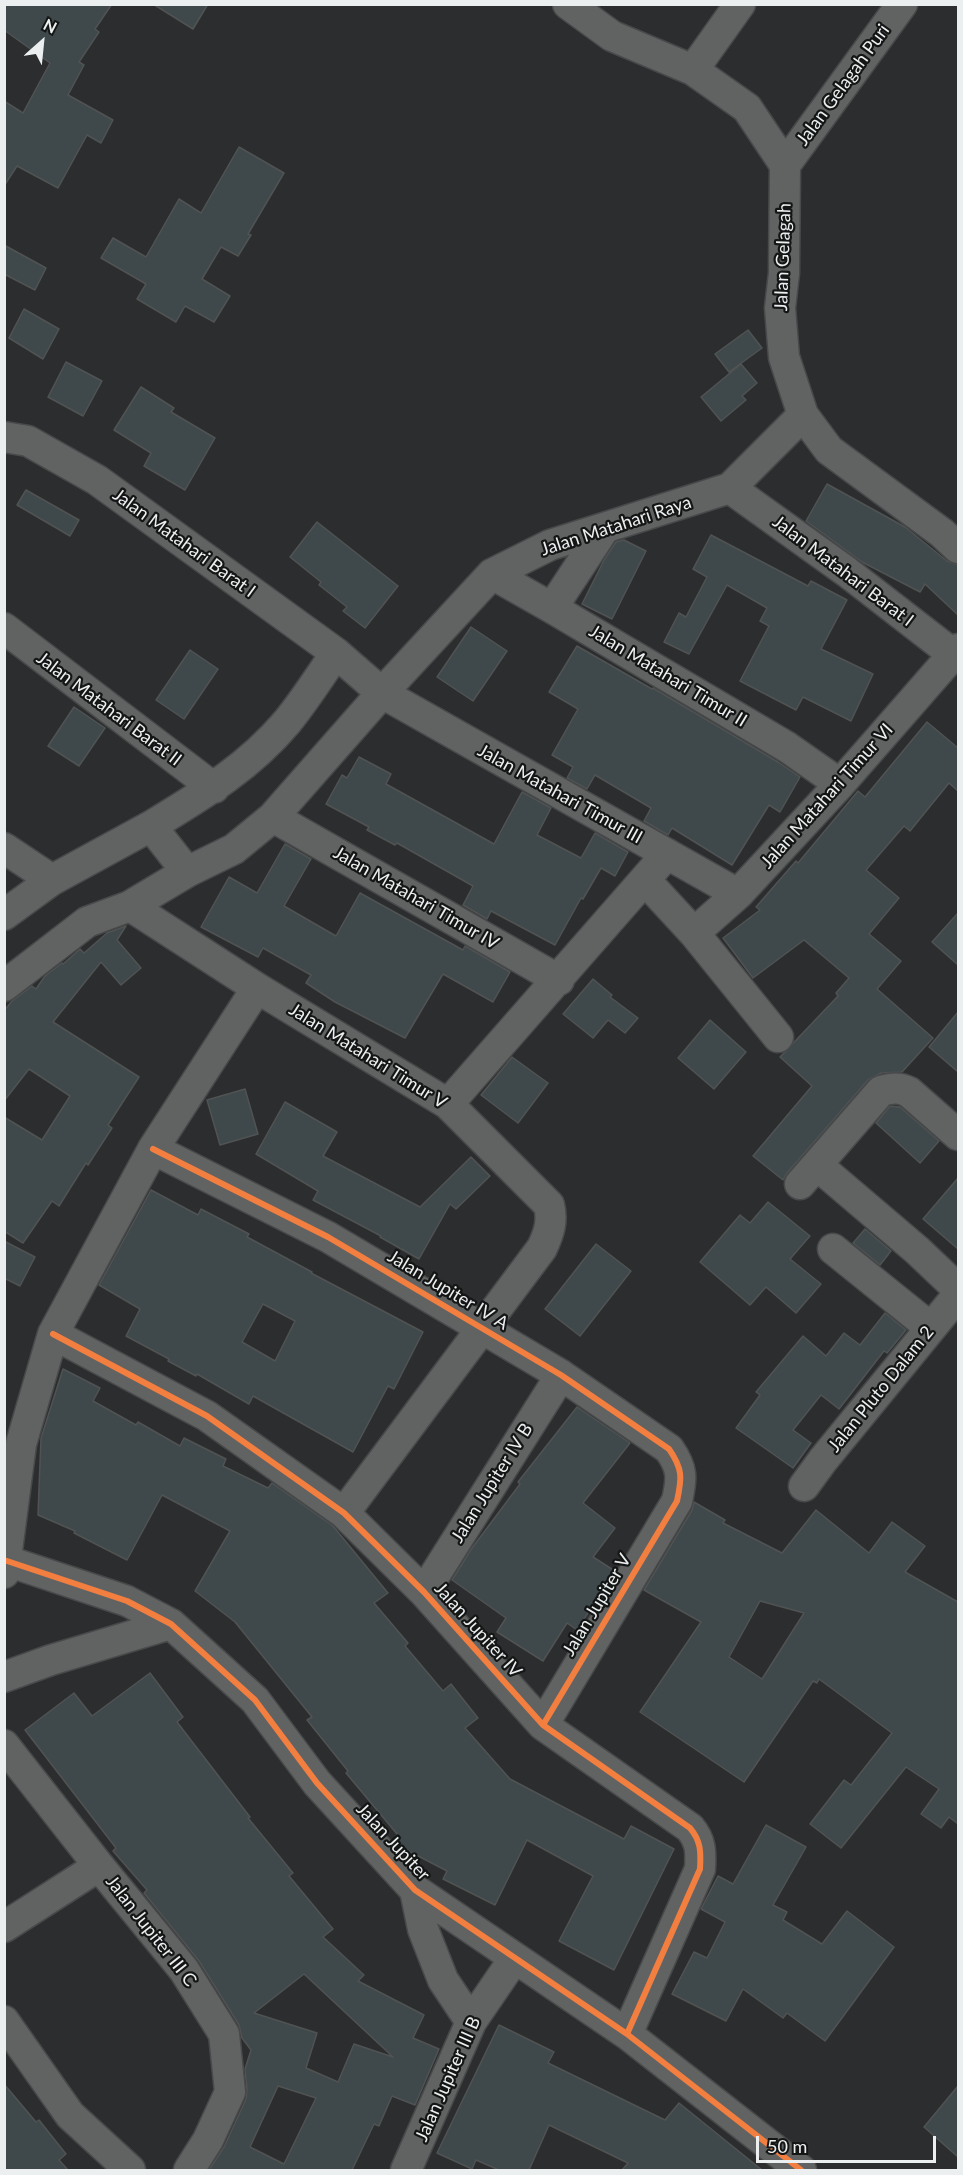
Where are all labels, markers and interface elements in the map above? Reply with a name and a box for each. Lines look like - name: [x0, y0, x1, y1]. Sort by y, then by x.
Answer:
- north arrow: [12, 12, 72, 72]
- text: N: [41, 14, 60, 37]
- street label: Jalan Gelagah Puri: [792, 20, 894, 150]
- street label: Jalan Gelagah: [770, 203, 796, 311]
- street label: Jalan Matahari Barat I: [108, 484, 260, 602]
- street label: Jalan Matahari Raya: [538, 491, 694, 561]
- street label: Jalan Matahari Barat I: [768, 511, 918, 631]
- street label: Jalan Matahari Timur II: [585, 620, 751, 732]
- street label: Jalan Matahari Barat II: [32, 647, 186, 771]
- street label: Jalan Matahari Timur VI: [756, 719, 898, 873]
- street label: Jalan Matahari Timur III: [474, 740, 646, 848]
- street label: Jalan Matahari Timur IV: [329, 842, 503, 954]
- street label: Jalan Matahari Timur V: [285, 999, 451, 1113]
- street label: Jalan Jupiter IV A: [384, 1245, 512, 1335]
- street label: Jalan Pluto Dalam 2: [824, 1322, 938, 1456]
- street label: Jalan Jupiter IV B: [447, 1419, 537, 1547]
- street label: Jalan Jupiter V: [558, 1550, 636, 1660]
- street label: Jalan Jupiter IV: [430, 1578, 526, 1682]
- street label: Jalan Jupiter: [352, 1799, 434, 1885]
- street label: Jalan Jupiter III C: [101, 1871, 201, 1991]
- street label: Jalan Jupiter III B: [411, 2013, 485, 2145]
- scale bar: [759, 2124, 939, 2162]
- text: 50 m: [767, 2135, 807, 2157]

